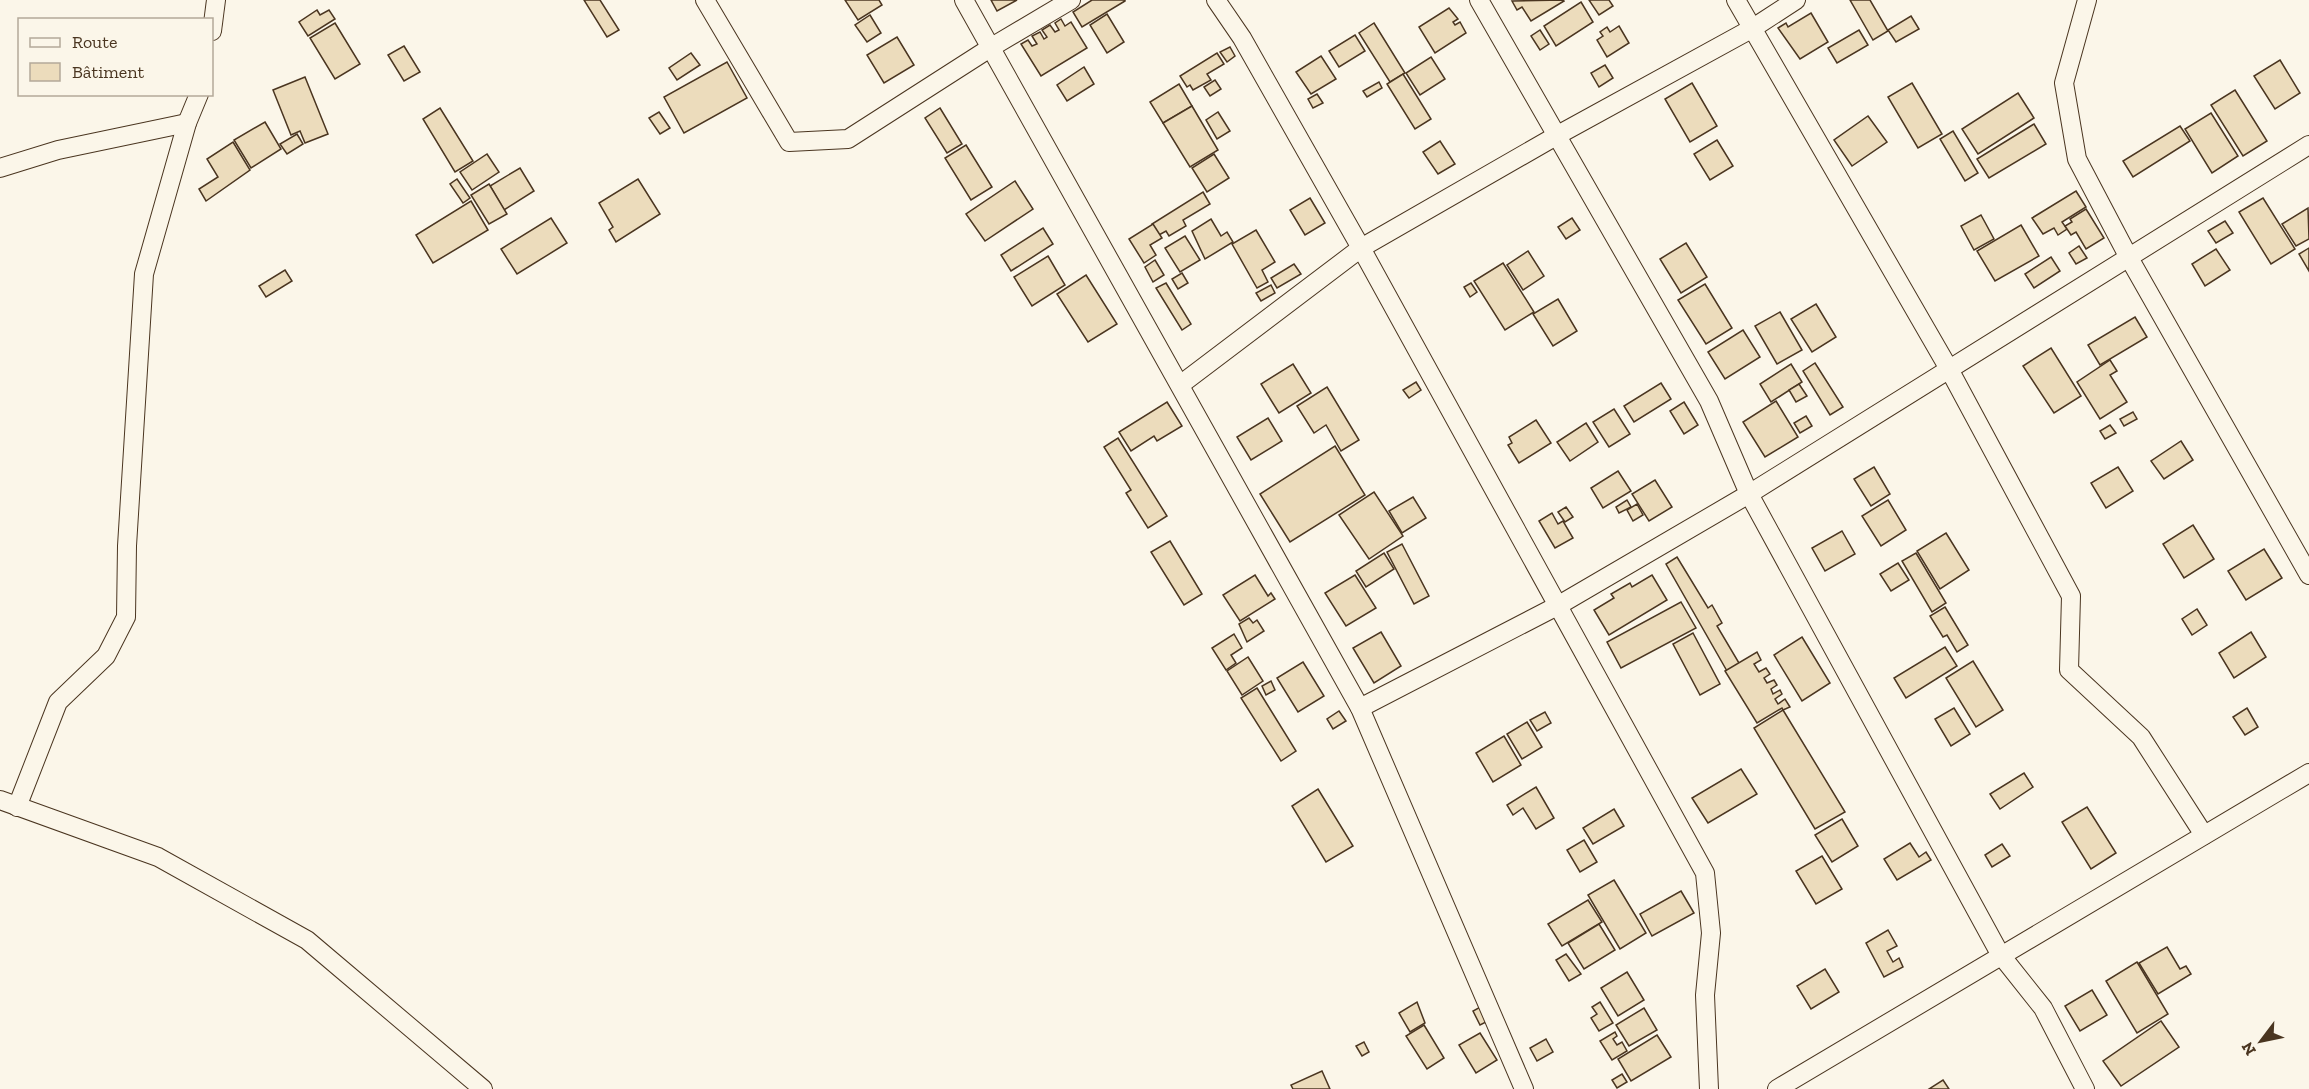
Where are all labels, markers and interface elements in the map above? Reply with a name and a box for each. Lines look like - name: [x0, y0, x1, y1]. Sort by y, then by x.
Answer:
- legend: [18, 18, 213, 96]
- text: Route: [72, 31, 117, 53]
- text: Bâtiment: [72, 61, 145, 83]
- north arrow: [2231, 1011, 2291, 1071]
- text: N: [2237, 1038, 2260, 1059]

